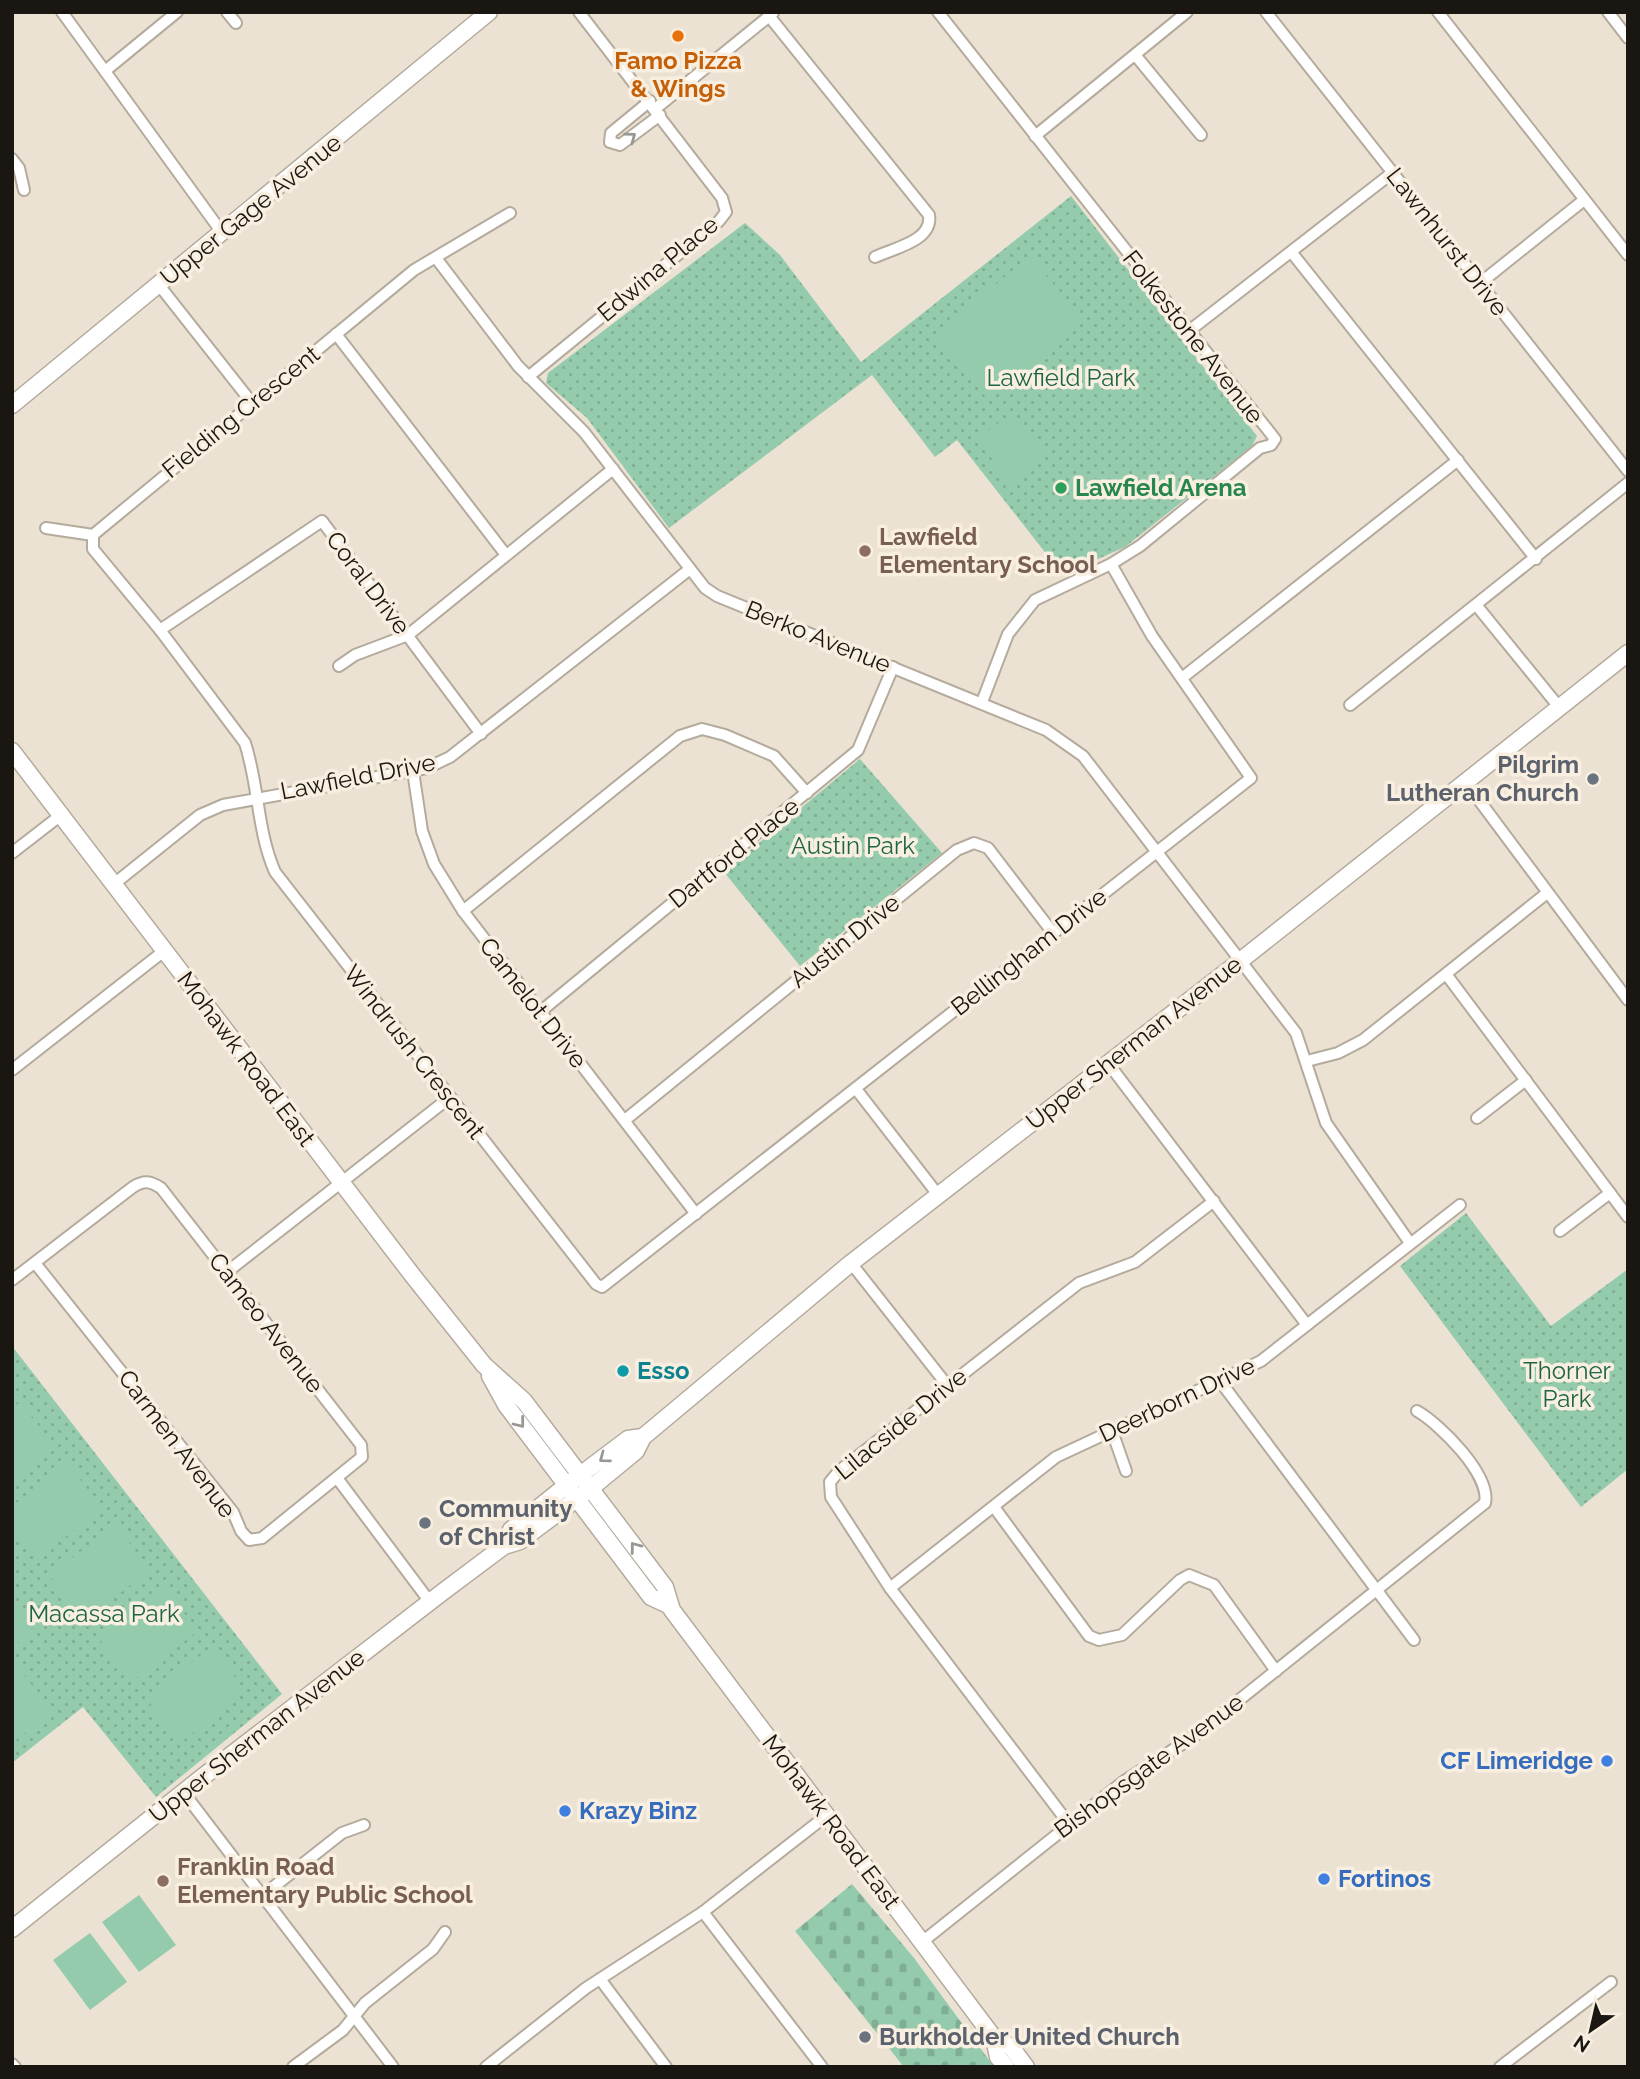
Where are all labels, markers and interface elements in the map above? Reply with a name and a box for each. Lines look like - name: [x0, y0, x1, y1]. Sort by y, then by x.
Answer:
- marker: Famo Pizza & Wings: [670, 28, 686, 44]
- place label: Famo Pizza & Wings: [614, 46, 742, 103]
- street label: Upper Gage Avenue: [154, 128, 347, 292]
- one-way arrow: [623, 133, 636, 146]
- street label: Lawnhurst Drive: [1381, 162, 1514, 321]
- street label: Edwina Place: [591, 210, 724, 328]
- street label: Folkestone Avenue: [1117, 244, 1270, 429]
- street label: Fielding Crescent: [156, 339, 325, 484]
- park label: Lawfield Park: [987, 363, 1136, 392]
- place label: Lawfield Arena: [1075, 473, 1247, 502]
- marker: Lawfield Arena: [1053, 480, 1069, 496]
- place label: Lawfield Elementary School: [879, 522, 1097, 579]
- street label: Coral Drive: [320, 525, 417, 640]
- marker: Lawfield Elementary School: [857, 543, 873, 559]
- street label: Berko Avenue: [741, 594, 895, 679]
- street label: Lawfield Drive: [278, 747, 438, 806]
- place label: Pilgrim Lutheran Church: [1386, 750, 1579, 807]
- marker: Pilgrim Lutheran Church: [1585, 771, 1601, 787]
- street label: Dartford Place: [663, 791, 805, 914]
- park label: Austin Park: [791, 831, 915, 860]
- street label: Bellingham Drive: [945, 882, 1112, 1021]
- street label: Austin Drive: [784, 888, 905, 994]
- street label: Camelot Drive: [473, 932, 593, 1074]
- street label: Upper Sherman Avenue: [1020, 949, 1247, 1136]
- street label: Windrush Crescent: [337, 959, 491, 1144]
- street label: Mohawk Road East: [171, 966, 322, 1152]
- street label: Cameo Avenue: [203, 1247, 330, 1398]
- street label: Deerborn Drive: [1094, 1351, 1259, 1448]
- place label: Esso: [637, 1356, 690, 1385]
- park label: Thorner Park: [1523, 1356, 1611, 1413]
- street label: Lilacside Drive: [829, 1362, 972, 1486]
- marker: Esso: [615, 1363, 631, 1379]
- street label: Carmen Avenue: [112, 1364, 242, 1523]
- one-way arrow: [511, 1415, 524, 1427]
- one-way arrow: [599, 1449, 611, 1462]
- place label: Community of Christ: [439, 1494, 572, 1551]
- marker: Community of Christ: [417, 1515, 433, 1531]
- one-way arrow: [630, 1543, 643, 1555]
- park label: Macassa Park: [28, 1599, 180, 1628]
- street label: Upper Sherman Avenue: [143, 1642, 370, 1829]
- street label: Bishopsgate Avenue: [1048, 1687, 1249, 1844]
- street label: Mohawk Road East: [756, 1729, 907, 1915]
- place label: CF Limeridge: [1440, 1746, 1593, 1775]
- marker: CF Limeridge: [1599, 1753, 1615, 1769]
- place label: Krazy Binz: [579, 1796, 697, 1825]
- marker: Krazy Binz: [557, 1803, 573, 1819]
- place label: Franklin Road Elementary Public School: [177, 1852, 473, 1909]
- place label: Fortinos: [1338, 1864, 1431, 1893]
- marker: Fortinos: [1316, 1871, 1332, 1887]
- marker: Franklin Road Elementary Public School: [155, 1873, 171, 1889]
- north arrow: [1556, 1995, 1626, 2065]
- place label: Burkholder United Church: [879, 2022, 1180, 2051]
- marker: Burkholder United Church: [857, 2029, 873, 2045]
- text: N: [1569, 2031, 1594, 2057]

